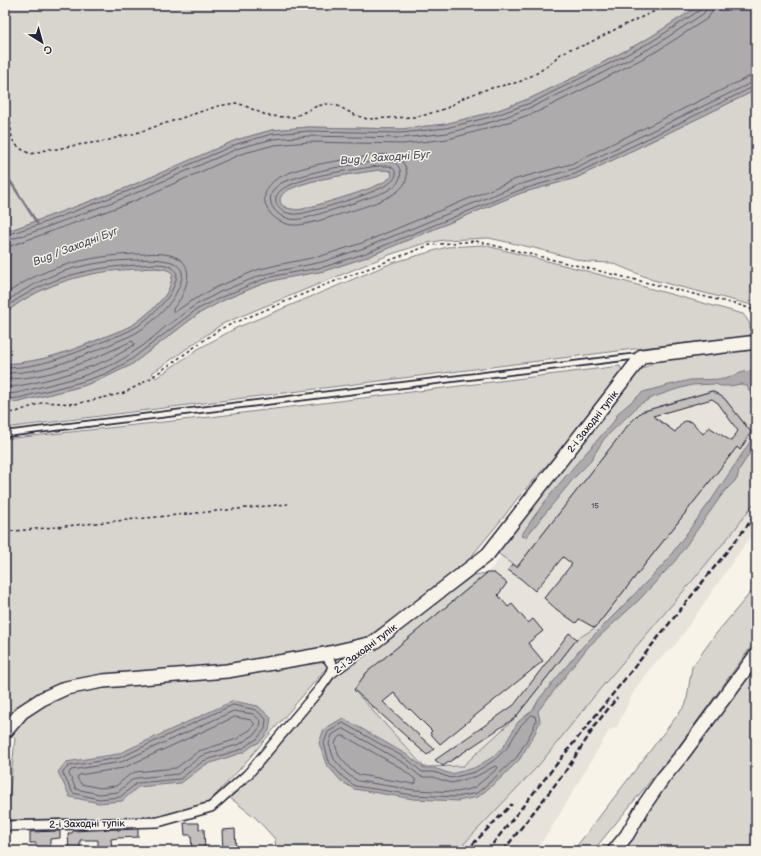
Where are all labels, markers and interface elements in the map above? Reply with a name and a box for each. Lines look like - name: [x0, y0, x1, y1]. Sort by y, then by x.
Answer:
- north arrow: [22, 22, 62, 62]
- text: С: [40, 42, 55, 57]
- water label: Bug / Заходні Буг: [340, 148, 431, 167]
- water label: Bug / Заходні Буг: [31, 224, 120, 269]
- street label: 2-і Заходні тупік: [565, 388, 621, 455]
- house number: 15: [591, 501, 599, 510]
- street label: 2-і Заходні тупік: [332, 621, 400, 676]
- street label: 2-і Заходні тупік: [49, 817, 126, 831]

